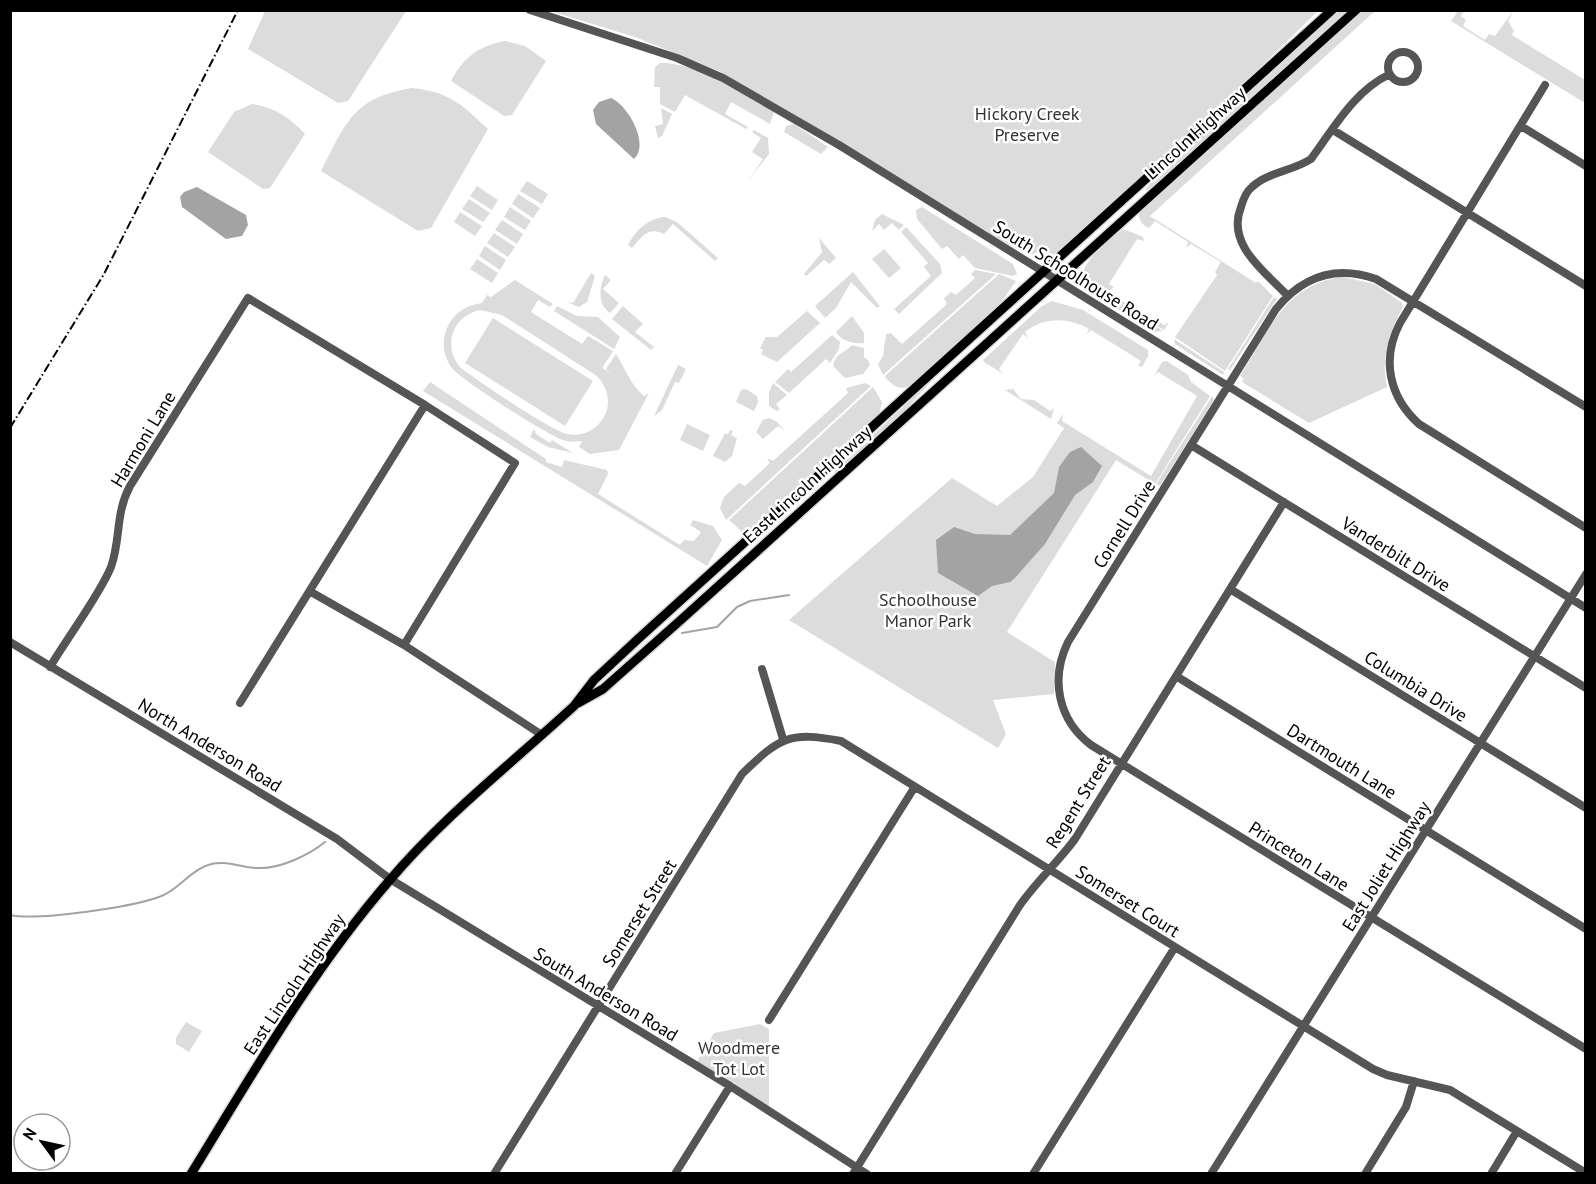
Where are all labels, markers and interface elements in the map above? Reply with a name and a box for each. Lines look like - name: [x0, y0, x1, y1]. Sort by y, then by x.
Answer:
- street label: Lincoln Highway: [1140, 81, 1251, 184]
- park label: Hickory Creek Preserve: [975, 102, 1080, 146]
- street label: South Schoolhouse Road: [989, 215, 1163, 335]
- street label: Harmoni Lane: [105, 387, 181, 491]
- street label: East Lincoln Highway: [738, 420, 877, 548]
- street label: Cornell Drive: [1088, 475, 1160, 573]
- street label: Vanderbilt Drive: [1336, 511, 1455, 597]
- park label: Schoolhouse Manor Park: [879, 588, 977, 632]
- street label: Columbia Drive: [1360, 645, 1472, 727]
- street label: North Anderson Road: [134, 693, 286, 797]
- street label: Dartmouth Lane: [1283, 718, 1401, 804]
- street label: Regent Street: [1041, 752, 1115, 852]
- street label: East Joliet Highway: [1337, 796, 1436, 935]
- street label: Princeton Lane: [1245, 816, 1353, 896]
- street label: Somerset Street: [597, 855, 681, 971]
- street label: Somerset Court: [1072, 860, 1184, 942]
- street label: East Lincoln Highway: [238, 909, 350, 1059]
- street label: South Anderson Road: [530, 942, 682, 1046]
- park label: Woodmere Tot Lot: [698, 1036, 780, 1080]
- north arrow: [12, 1112, 72, 1172]
- text: N: [18, 1124, 41, 1144]

